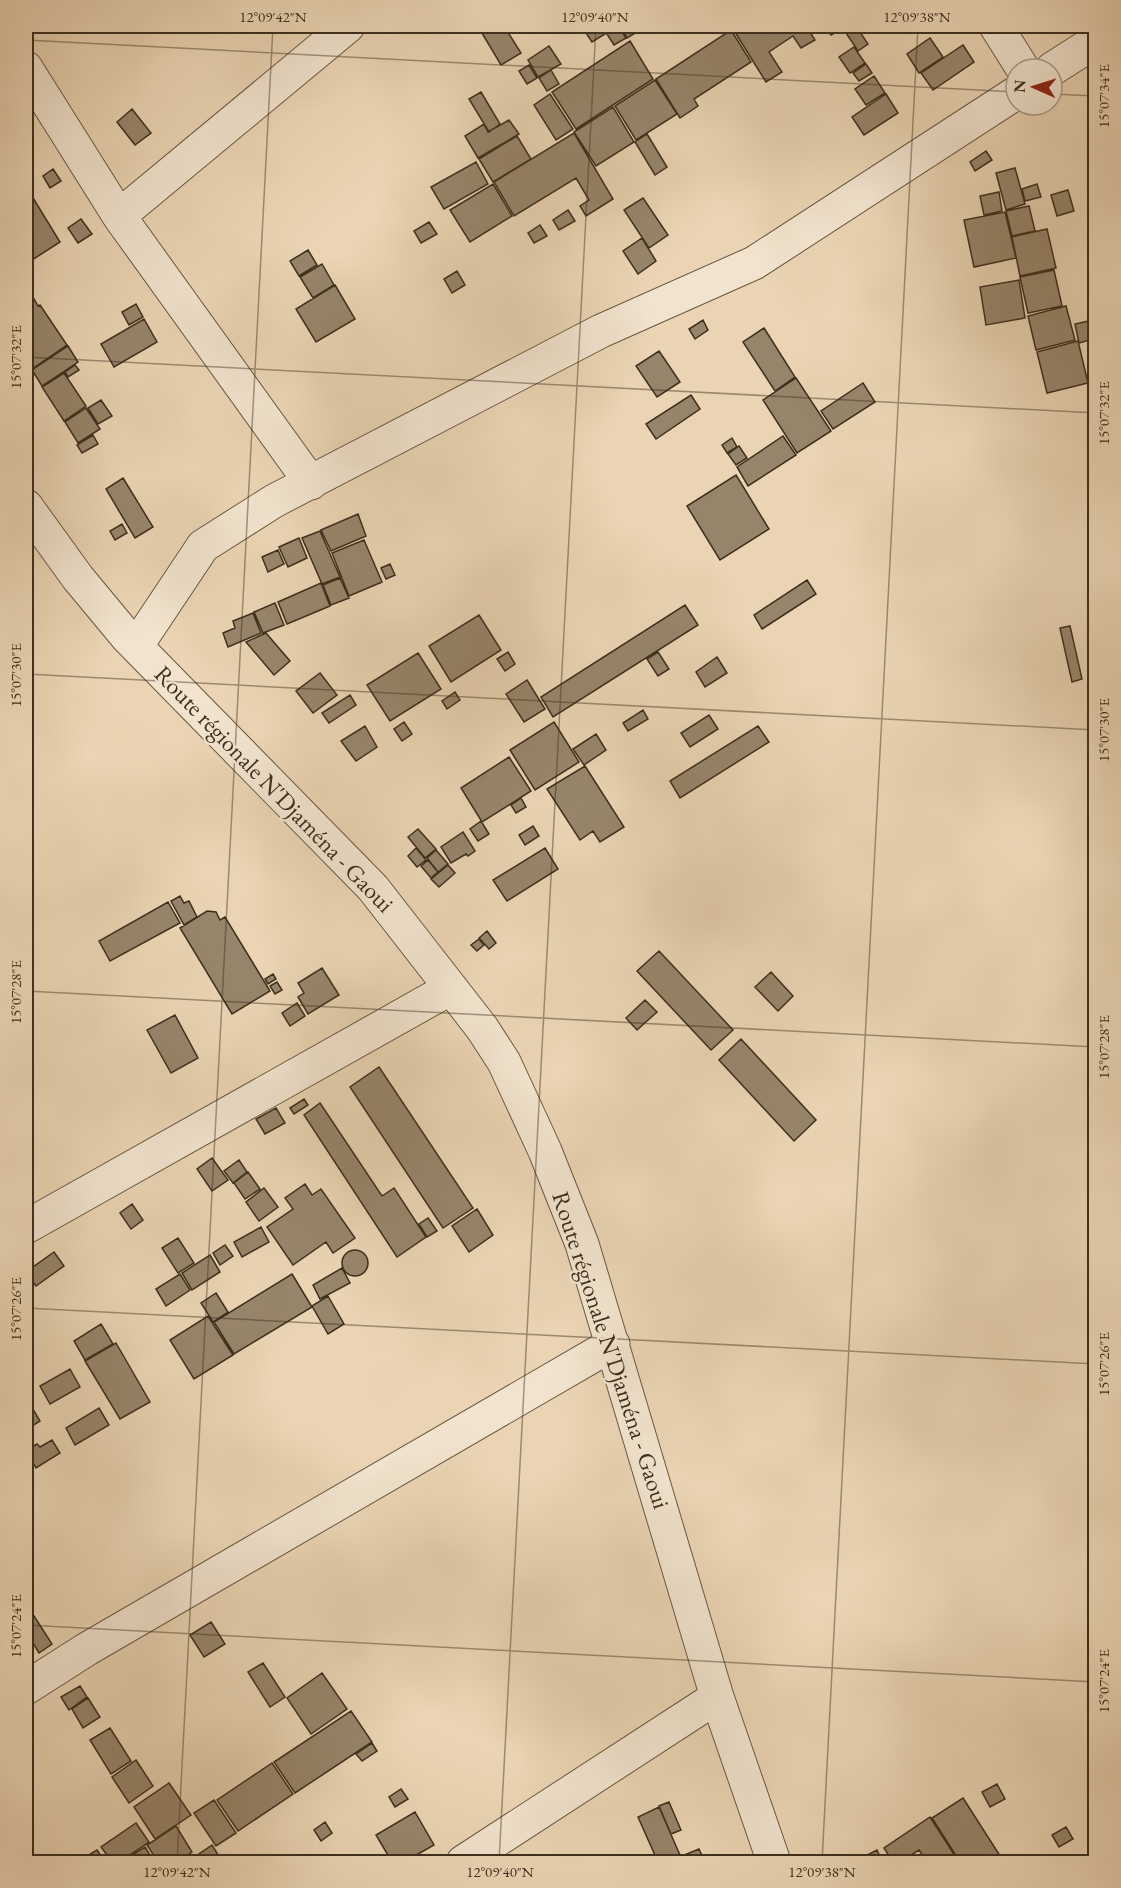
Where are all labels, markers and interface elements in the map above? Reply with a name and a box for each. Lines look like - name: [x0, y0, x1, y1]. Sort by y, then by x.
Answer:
- text: 12°09'42"N: [239, 7, 307, 26]
- text: 12°09'40"N: [561, 7, 629, 26]
- text: 12°09'38"N: [883, 7, 951, 26]
- north arrow: [1004, 57, 1064, 117]
- text: 15°07'34"E: [1094, 63, 1113, 128]
- text: N: [1009, 79, 1030, 93]
- text: 15°07'32"E: [6, 324, 25, 389]
- text: 15°07'32"E: [1094, 380, 1113, 445]
- text: 15°07'30"E: [6, 642, 25, 707]
- street label: Route régionale N'Djaména - Gaoui: [148, 659, 401, 919]
- text: 15°07'30"E: [1094, 697, 1113, 762]
- text: 15°07'28"E: [6, 959, 25, 1024]
- text: 15°07'28"E: [1094, 1014, 1113, 1079]
- street label: Route régionale N'Djaména - Gaoui: [545, 1187, 678, 1513]
- text: 15°07'26"E: [6, 1276, 25, 1341]
- text: 15°07'26"E: [1094, 1331, 1113, 1396]
- text: 15°07'24"E: [6, 1593, 25, 1658]
- text: 15°07'24"E: [1094, 1648, 1113, 1713]
- text: 12°09'42"N: [143, 1862, 211, 1881]
- text: 12°09'40"N: [466, 1862, 534, 1881]
- text: 12°09'38"N: [788, 1862, 856, 1881]

